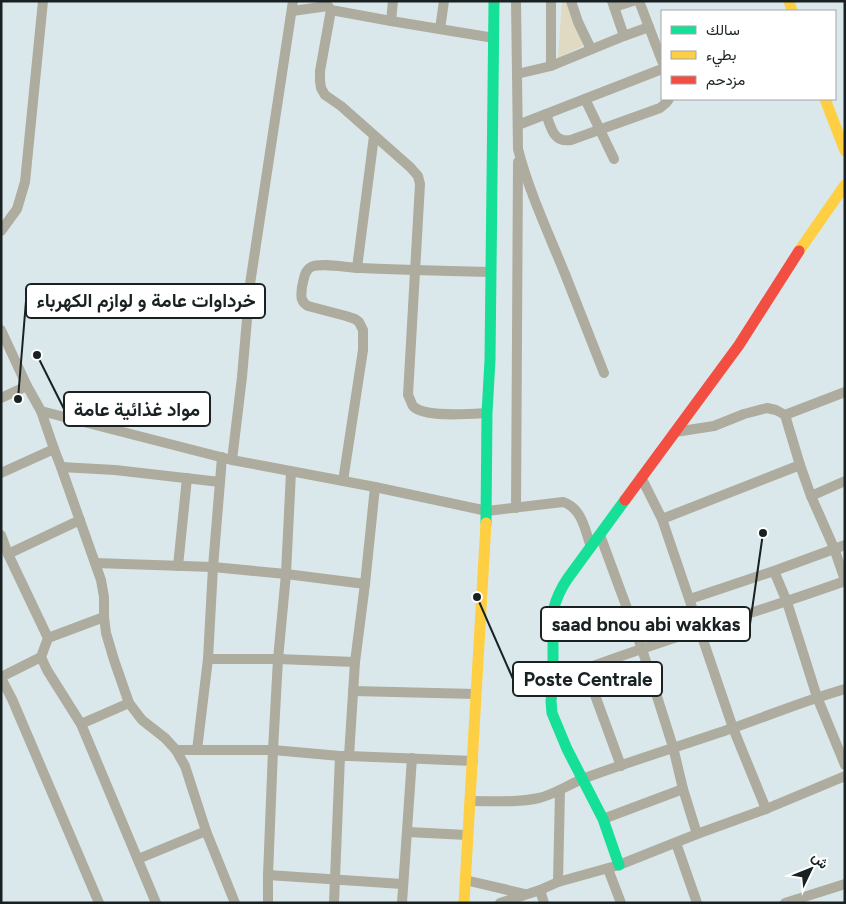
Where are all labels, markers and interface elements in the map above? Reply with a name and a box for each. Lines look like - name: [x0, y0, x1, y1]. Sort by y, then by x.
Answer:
- legend: [661, 10, 836, 100]
- text: سالك: [706, 21, 740, 39]
- text: بطيء: [706, 46, 736, 68]
- text: مزدحم: [706, 71, 745, 90]
- callout: خرداوات عامة و لوازم الكهرباء: [26, 284, 265, 318]
- text: خرداوات عامة و لوازم الكهرباء: [36, 289, 256, 313]
- callout: مواد غذائية عامة: [64, 392, 210, 426]
- text: مواد غذائية عامة: [74, 398, 200, 422]
- callout: saad bnou abi wakkas: [541, 607, 750, 641]
- text: saad bnou abi wakkas: [552, 613, 741, 636]
- callout: Poste Centrale: [513, 662, 662, 696]
- text: Poste Centrale: [524, 668, 653, 691]
- north arrow: [786, 844, 836, 894]
- text: ش: [808, 849, 832, 873]

